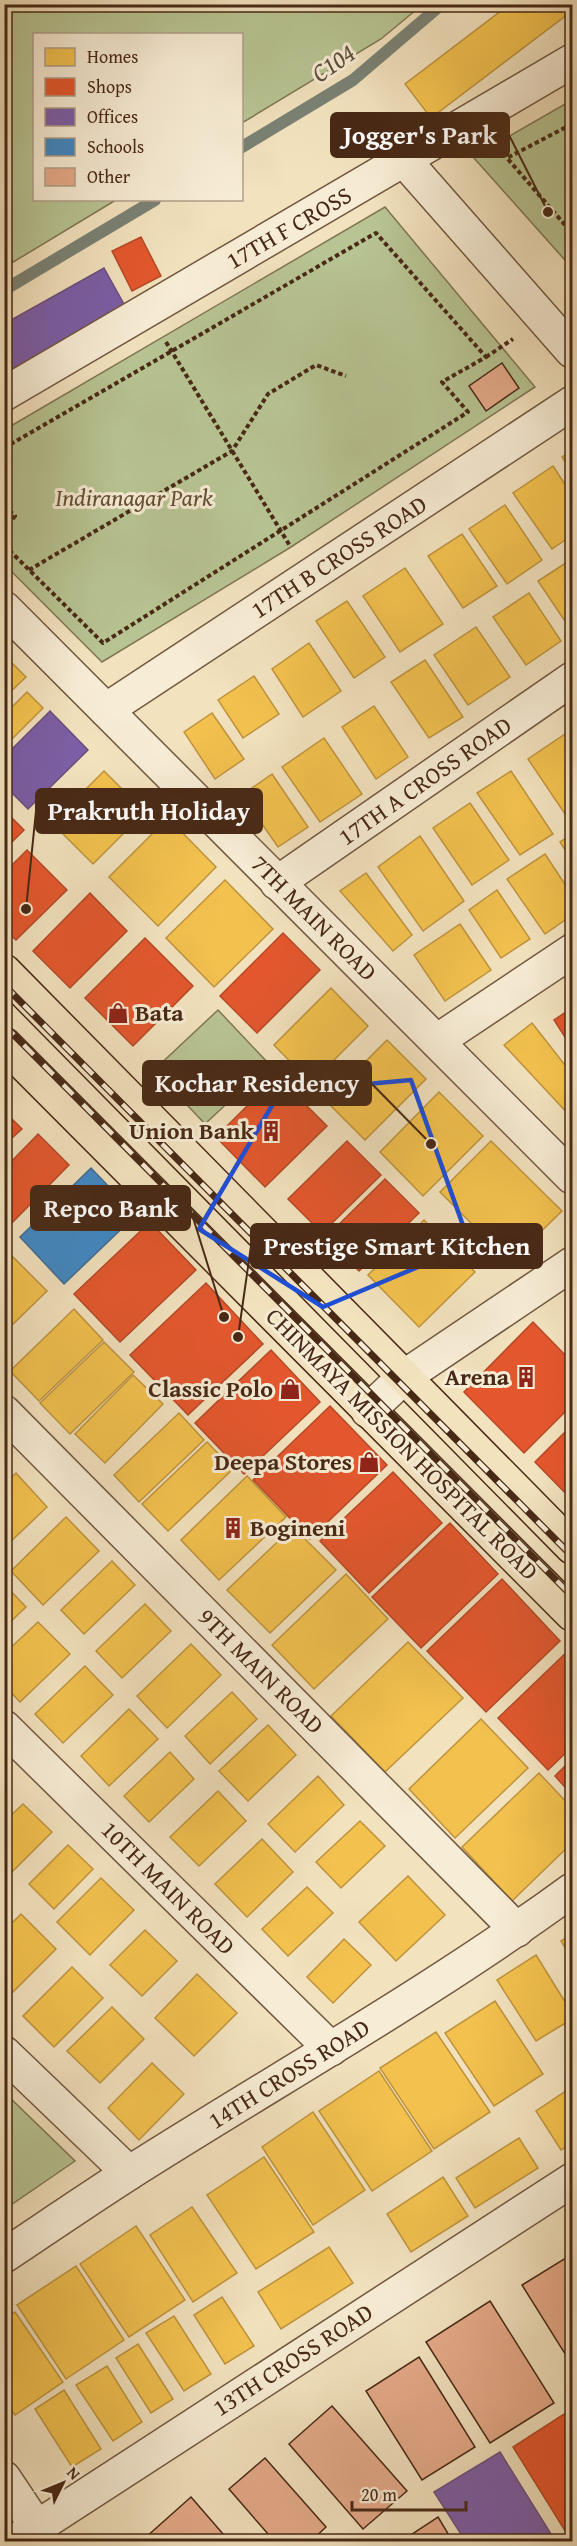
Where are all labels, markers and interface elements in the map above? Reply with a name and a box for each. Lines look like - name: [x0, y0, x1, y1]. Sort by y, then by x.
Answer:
- legend: [33, 33, 243, 201]
- water label: C104: [303, 34, 363, 92]
- text: Homes: [87, 43, 138, 70]
- text: Shops: [87, 73, 132, 100]
- text: Offices: [87, 103, 138, 130]
- callout: Jogger's Park: [331, 113, 509, 157]
- text: Jogger's Park: [339, 115, 497, 154]
- text: Schools: [87, 133, 144, 160]
- text: Other: [87, 163, 131, 190]
- street label: 17TH F CROSS: [220, 178, 358, 278]
- park label: Indiranagar Park: [55, 480, 213, 515]
- street label: 17TH B CROSS ROAD: [244, 486, 434, 627]
- street label: 17TH A CROSS ROAD: [331, 708, 519, 854]
- callout: Prakruth Holiday: [36, 789, 262, 833]
- text: Prakruth Holiday: [48, 791, 251, 830]
- street label: 7TH MAIN ROAD: [243, 847, 385, 989]
- place label: Bata: [135, 995, 184, 1030]
- shop icon: Bata: [106, 1001, 130, 1025]
- callout: Kochar Residency: [143, 1061, 371, 1105]
- text: Kochar Residency: [155, 1063, 360, 1102]
- place label: Union Bank: [129, 1113, 254, 1148]
- building icon: Union Bank: [259, 1119, 283, 1143]
- callout: Repco Bank: [31, 1186, 190, 1230]
- text: Repco Bank: [44, 1188, 179, 1227]
- callout: Prestige Smart Kitchen: [251, 1224, 542, 1268]
- text: Prestige Smart Kitchen: [264, 1226, 531, 1265]
- street label: CHINMAYA MISSION HOSPITAL ROAD: [258, 1299, 547, 1588]
- place label: Arena: [445, 1359, 510, 1394]
- building icon: Arena: [514, 1365, 538, 1389]
- place label: Classic Polo: [148, 1371, 273, 1406]
- shop icon: Classic Polo: [278, 1377, 302, 1401]
- place label: Deepa Stores: [214, 1444, 352, 1479]
- shop icon: Deepa Stores: [357, 1450, 381, 1474]
- place label: Bogineni: [250, 1510, 345, 1545]
- building icon: Bogineni: [221, 1516, 245, 1540]
- street label: 9TH MAIN ROAD: [190, 1600, 332, 1742]
- street label: 10TH MAIN ROAD: [93, 1813, 243, 1963]
- street label: 14TH CROSS ROAD: [201, 2010, 376, 2137]
- street label: 13TH CROSS ROAD: [206, 2295, 380, 2425]
- north arrow: [33, 2453, 93, 2513]
- text: N: [62, 2461, 87, 2485]
- scale bar: [352, 2474, 466, 2512]
- text: 20 m: [361, 2481, 397, 2508]

